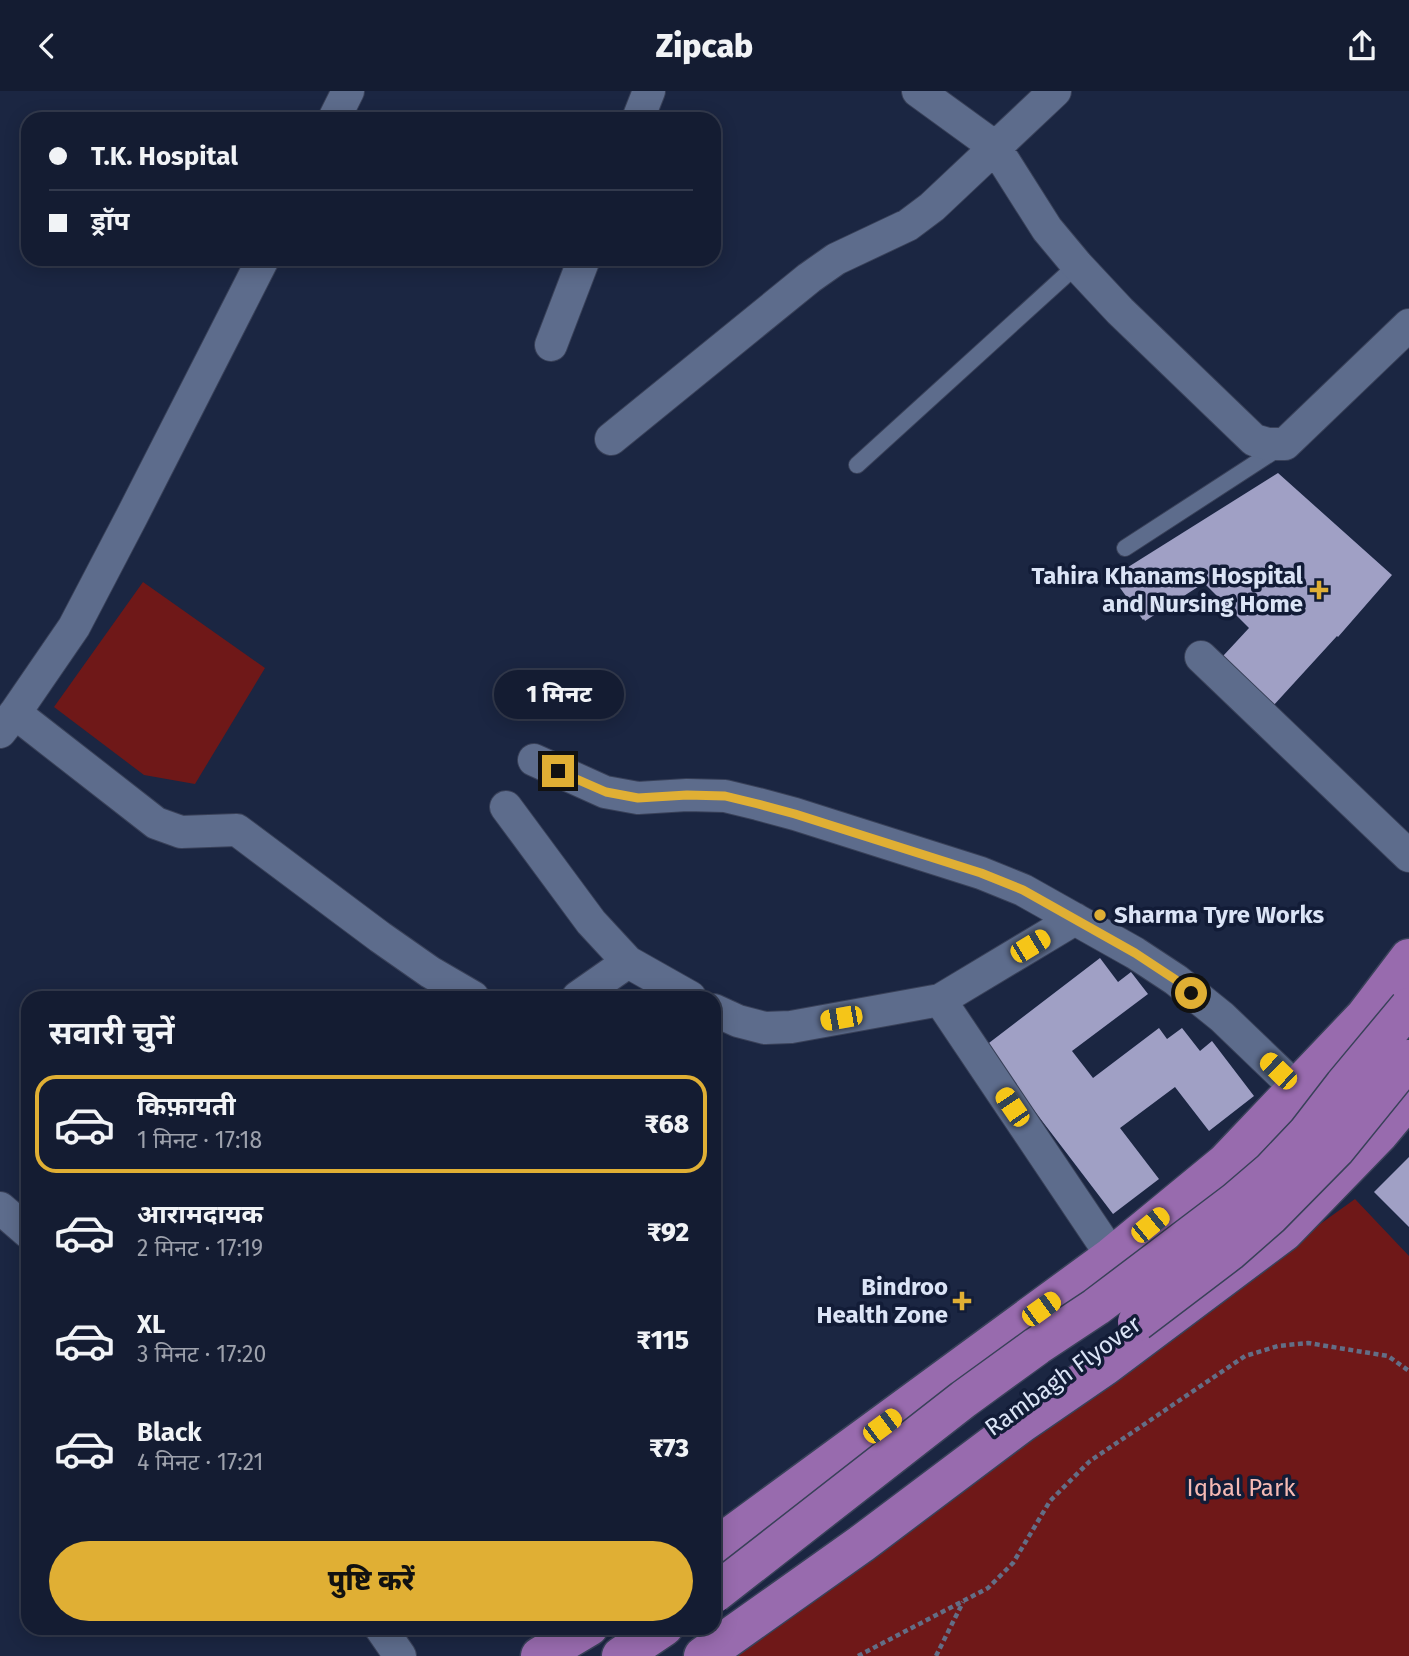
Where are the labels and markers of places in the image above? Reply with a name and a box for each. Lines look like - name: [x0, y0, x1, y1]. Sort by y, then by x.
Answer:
- place label: Tahira Khanams Hospital and Nursing Home: [1031, 562, 1304, 618]
- marker: Tahira Khanams Hospital and Nursing Home: [1309, 580, 1329, 600]
- place label: Sharma Tyre Works: [1114, 901, 1325, 929]
- marker: Sharma Tyre Works: [1092, 907, 1108, 923]
- place label: Bindroo Health Zone: [817, 1273, 948, 1329]
- marker: Bindroo Health Zone: [954, 1293, 970, 1309]

